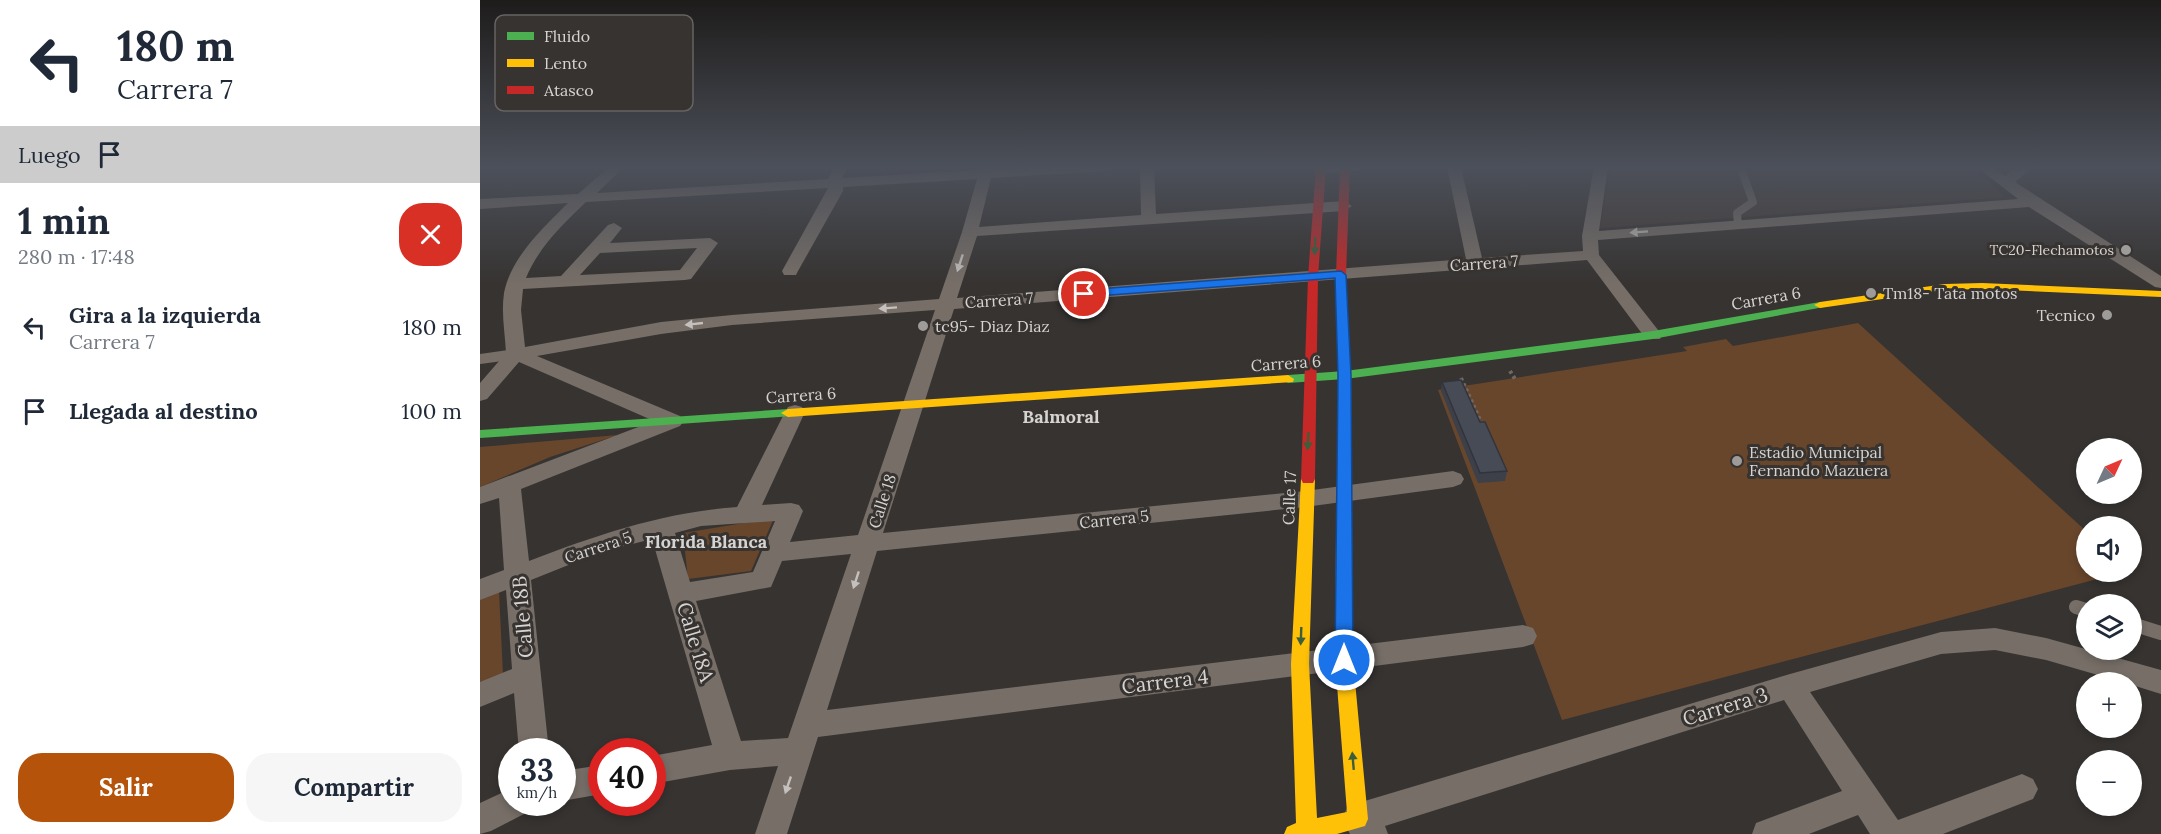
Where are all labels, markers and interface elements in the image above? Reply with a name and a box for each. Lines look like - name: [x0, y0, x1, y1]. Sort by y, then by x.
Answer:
- legend: [495, 15, 693, 111]
- text: 180 m: [117, 19, 234, 73]
- icon: left: [18, 24, 96, 102]
- text: Fluido: [544, 26, 590, 46]
- text: Lento: [544, 53, 587, 73]
- text: Carrera 7: [117, 72, 233, 106]
- text: Atasco: [543, 80, 594, 100]
- icon: arrive: [93, 138, 126, 171]
- text: Luego: [18, 141, 81, 169]
- text: 1 min: [18, 198, 110, 244]
- button: close: [399, 203, 462, 266]
- one-way arrow: [1629, 227, 1648, 237]
- one-way arrow: [1311, 237, 1320, 256]
- place label: TC20-Flechamotos: [1990, 241, 2114, 259]
- marker: TC20-Flechamotos: [2119, 243, 2133, 257]
- text: 280 m · 17:48: [18, 244, 135, 269]
- street label: Carrera 7: [1449, 251, 1519, 275]
- one-way arrow: [954, 254, 964, 272]
- pin: [1058, 268, 1109, 319]
- icon: arrive: [1067, 277, 1100, 310]
- street label: Carrera 6: [1730, 282, 1802, 314]
- place label: Tm18- Tata motos: [1883, 283, 2017, 303]
- marker: Tm18- Tata motos: [1864, 286, 1878, 300]
- street label: Carrera 7: [964, 288, 1034, 312]
- text: Gira a la izquierda: [69, 301, 261, 329]
- one-way arrow: [878, 303, 897, 313]
- place label: Tecnico: [2036, 305, 2095, 325]
- marker: Tecnico: [2100, 308, 2114, 322]
- icon: left: [18, 311, 51, 344]
- text: 180 m: [403, 313, 462, 341]
- place label: tc95- Diaz Diaz: [935, 316, 1050, 336]
- marker: tc95- Diaz Diaz: [916, 319, 930, 333]
- one-way arrow: [684, 320, 703, 329]
- text: Carrera 7: [69, 329, 155, 354]
- street label: Carrera 6: [1250, 351, 1322, 375]
- street label: Carrera 6: [765, 383, 837, 407]
- icon: arrive: [18, 395, 51, 428]
- text: Llegada al destino: [69, 397, 258, 425]
- text: 100 m: [401, 397, 462, 425]
- district label: Balmoral: [1022, 405, 1100, 428]
- one-way arrow: [1304, 431, 1313, 450]
- north arrow: [2076, 438, 2142, 504]
- map controls: [2076, 438, 2142, 816]
- place label: Estadio Municipal Fernando Mazuera: [1749, 442, 1888, 480]
- marker: Estadio Municipal Fernando Mazuera: [1730, 454, 1744, 468]
- street label: Calle 17: [1278, 470, 1300, 525]
- street label: Calle 18: [864, 471, 900, 531]
- street label: Carrera 5: [1078, 505, 1150, 533]
- button: sound: [2076, 516, 2142, 582]
- street label: Carrera 5: [562, 527, 634, 567]
- district label: Florida Blanca: [645, 530, 768, 553]
- one-way arrow: [851, 571, 860, 589]
- street label: Calle 18B: [506, 575, 538, 659]
- button: layers: [2076, 594, 2142, 660]
- street label: Calle 18A: [672, 599, 720, 685]
- one-way arrow: [1296, 626, 1306, 645]
- position arrow: [1312, 628, 1376, 692]
- street label: Carrera 4: [1120, 663, 1210, 699]
- button: +: [2076, 672, 2142, 738]
- street label: Carrera 3: [1679, 681, 1771, 731]
- speed limit sign: 40: [588, 738, 666, 816]
- button: −: [2076, 750, 2142, 816]
- text: 33: [520, 751, 554, 789]
- one-way arrow: [1348, 751, 1358, 770]
- button: Salir: [18, 753, 234, 822]
- button: Compartir: [246, 753, 462, 822]
- one-way arrow: [783, 776, 792, 794]
- text: km/h: [517, 783, 557, 802]

